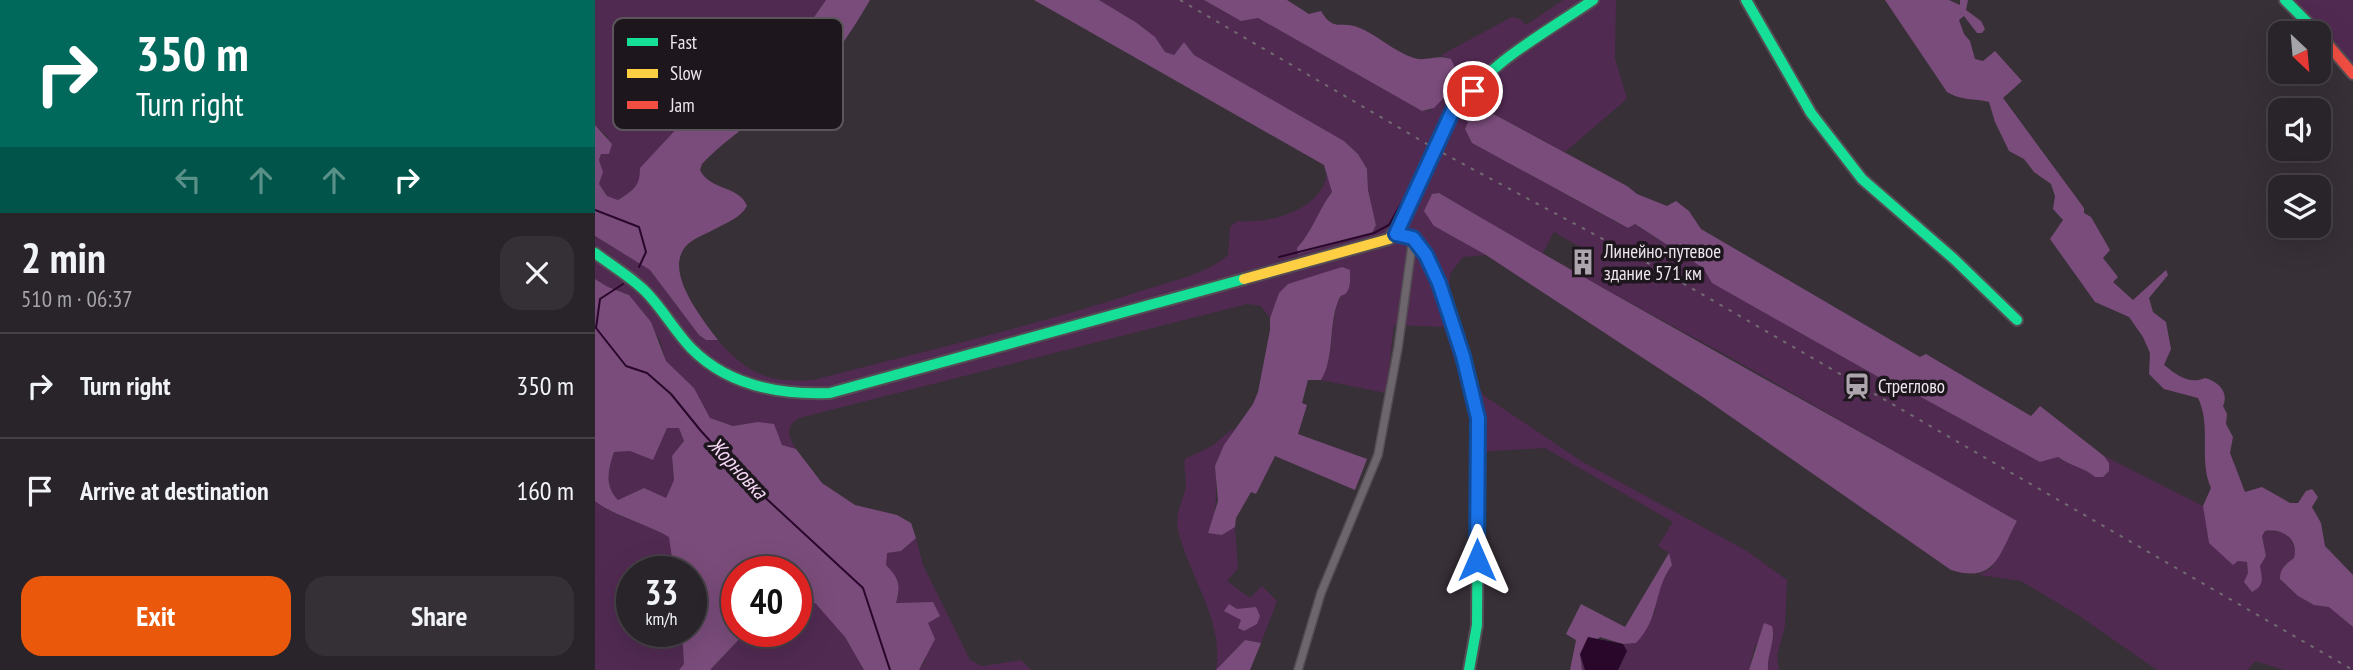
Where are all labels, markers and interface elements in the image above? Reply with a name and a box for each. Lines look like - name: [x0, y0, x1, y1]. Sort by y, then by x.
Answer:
- legend: [613, 18, 843, 130]
- text: 350 m: [136, 21, 249, 85]
- north arrow: [2268, 21, 2331, 84]
- map controls: [2268, 21, 2331, 238]
- icon: right: [21, 28, 112, 119]
- text: Fast: [670, 30, 698, 54]
- text: Slow: [670, 61, 703, 85]
- pin: [1443, 61, 1503, 121]
- icon: arrive: [1454, 72, 1492, 110]
- text: Turn right: [136, 83, 244, 125]
- text: Jam: [669, 93, 695, 117]
- button: sound: [2268, 98, 2331, 161]
- icon: left: [169, 161, 207, 199]
- icon: ahead: [242, 161, 280, 199]
- icon: ahead: [315, 161, 353, 199]
- icon: right: [388, 161, 426, 199]
- button: layers: [2268, 175, 2331, 238]
- text: 2 min: [21, 230, 106, 285]
- button: close: [500, 236, 574, 310]
- place label: Линейно-путевое здание 571 км: [1603, 239, 1721, 285]
- building icon: Линейно-путевое здание 571 км: [1568, 247, 1598, 277]
- text: 510 m · 06:37: [21, 284, 133, 313]
- icon: right: [21, 367, 59, 405]
- text: Turn right: [80, 369, 171, 402]
- text: 350 m: [516, 369, 574, 402]
- station icon: Стреглово: [1842, 371, 1872, 401]
- place label: Стреглово: [1878, 374, 1945, 398]
- water label: Жорновка: [702, 431, 774, 506]
- icon: arrive: [21, 472, 59, 510]
- text: Arrive at destination: [80, 474, 269, 507]
- text: 160 m: [516, 474, 574, 507]
- position arrow: [1440, 523, 1514, 597]
- speed limit sign: 40: [721, 556, 812, 647]
- text: 33: [645, 569, 678, 615]
- button: Exit: [21, 576, 291, 656]
- button: Share: [305, 576, 574, 656]
- text: km/h: [646, 607, 677, 630]

